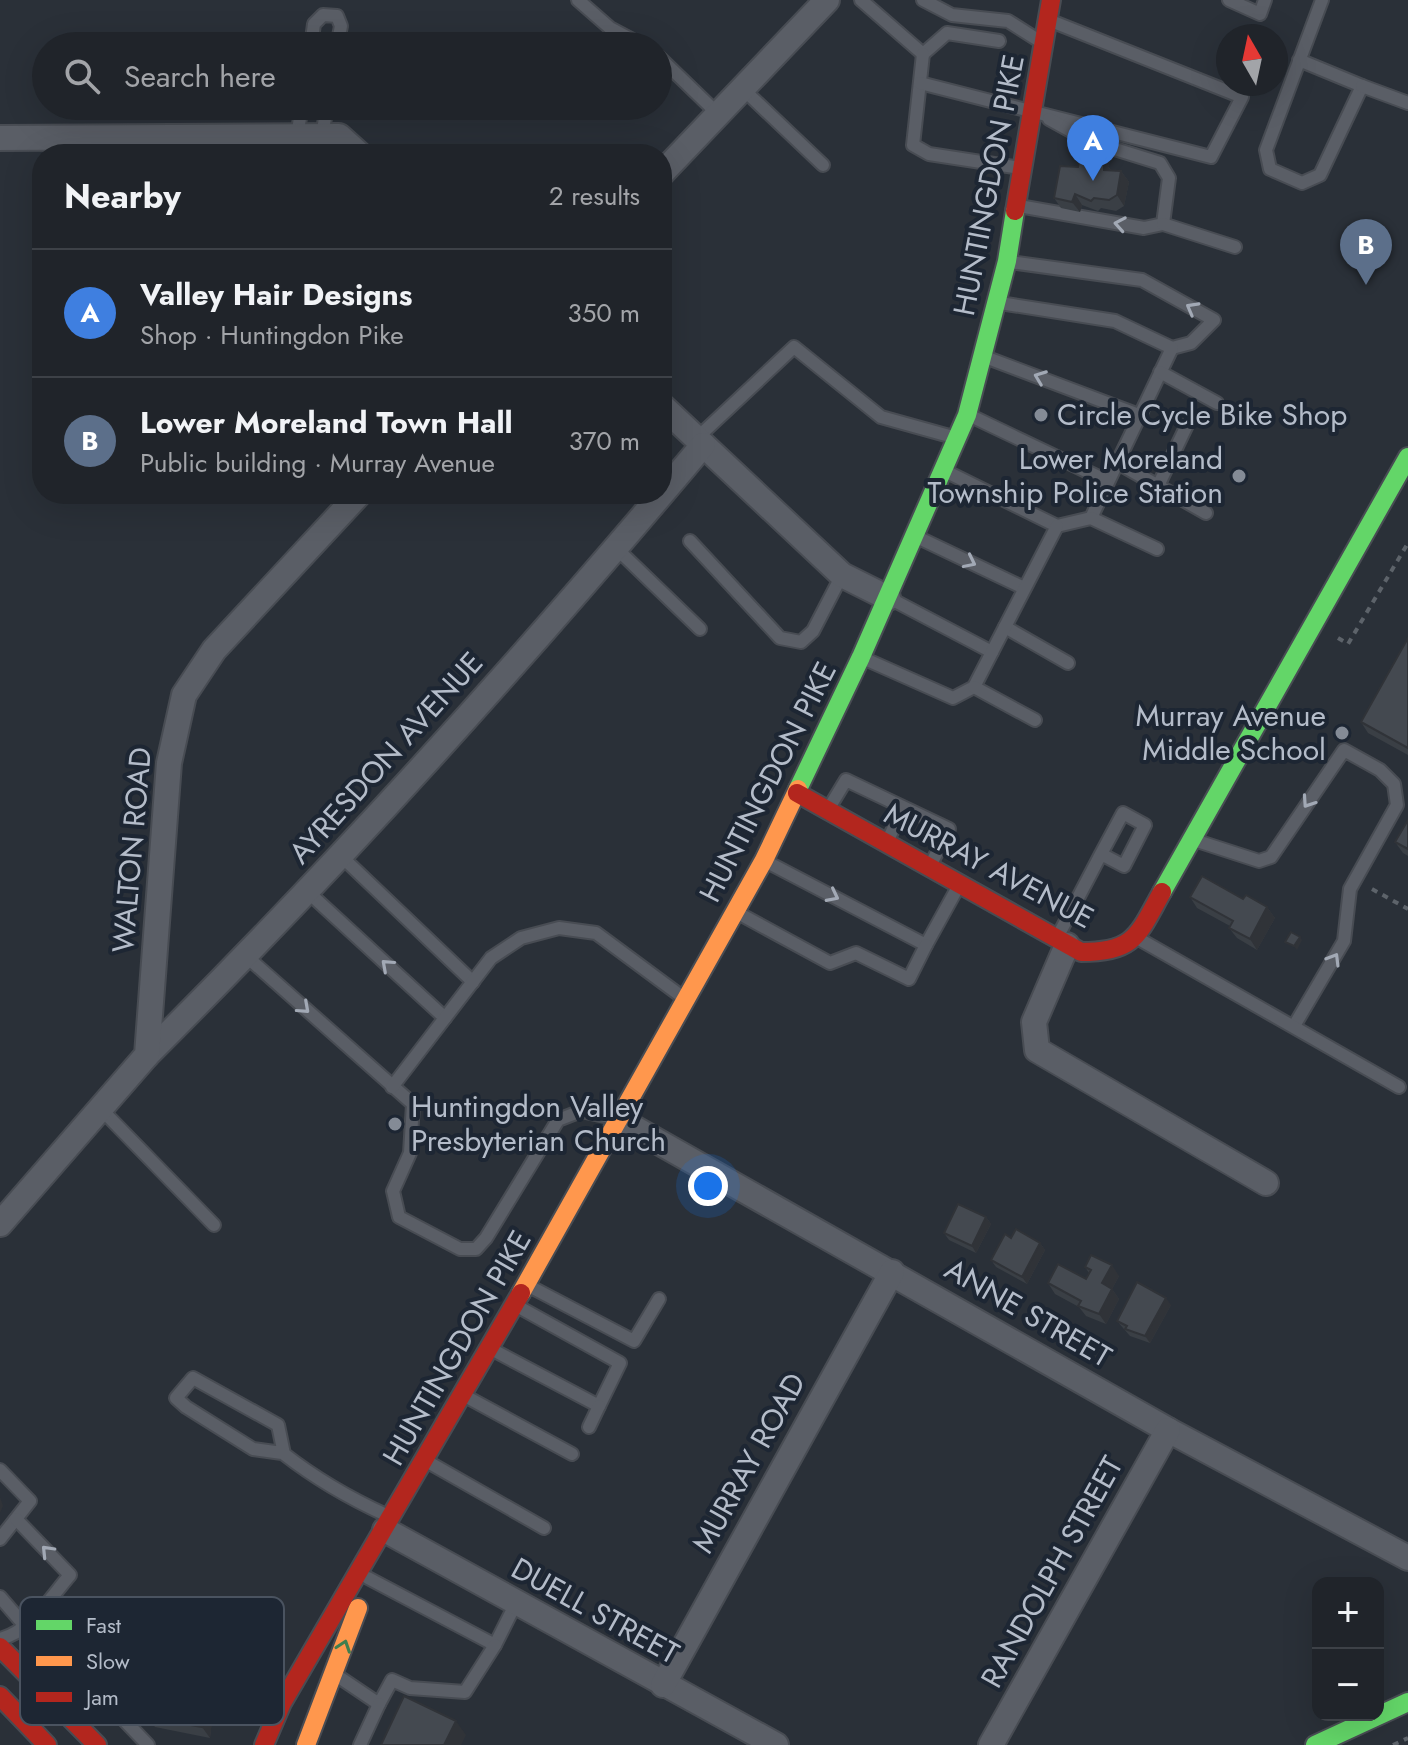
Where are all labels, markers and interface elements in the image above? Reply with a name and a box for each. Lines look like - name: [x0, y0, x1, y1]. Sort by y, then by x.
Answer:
- north arrow: [1216, 24, 1288, 96]
- search box: [32, 32, 672, 120]
- street label: HUNTINGDON PIKE: [942, 51, 1035, 319]
- icon: search: [60, 54, 104, 98]
- text: Search here: [124, 55, 276, 98]
- pin: A: [1067, 115, 1119, 181]
- text: Nearby: [64, 172, 181, 221]
- text: 2 results: [549, 177, 640, 215]
- one-way arrow: [1113, 216, 1127, 233]
- pin: B: [1340, 219, 1392, 285]
- text: Valley Hair Designs: [140, 273, 413, 316]
- text: A: [80, 294, 100, 332]
- text: 350 m: [567, 294, 640, 332]
- one-way arrow: [1186, 302, 1200, 317]
- text: Shop · Huntingdon Pike: [140, 316, 404, 354]
- one-way arrow: [1034, 370, 1048, 387]
- place label: Circle Cycle Bike Shop: [1057, 393, 1347, 436]
- text: Lower Moreland Town Hall: [140, 401, 513, 444]
- marker: Circle Cycle Bike Shop: [1032, 406, 1050, 424]
- text: B: [81, 422, 99, 460]
- text: 370 m: [569, 422, 640, 460]
- place label: Lower Moreland Township Police Station: [928, 437, 1223, 514]
- text: Public building · Murray Avenue: [140, 444, 495, 482]
- marker: Lower Moreland Township Police Station: [1230, 467, 1248, 485]
- one-way arrow: [962, 552, 977, 568]
- street label: AYRESDON AVENUE: [279, 642, 493, 873]
- street label: HUNTINGDON PIKE: [688, 654, 847, 910]
- place label: Murray Avenue Middle School: [1135, 694, 1326, 771]
- marker: Murray Avenue Middle School: [1333, 724, 1351, 742]
- street label: WALTON ROAD: [101, 745, 162, 954]
- street label: MURRAY AVENUE: [877, 792, 1102, 939]
- one-way arrow: [1303, 794, 1318, 808]
- one-way arrow: [825, 887, 840, 902]
- one-way arrow: [1324, 953, 1339, 968]
- one-way arrow: [382, 961, 397, 975]
- one-way arrow: [295, 999, 310, 1013]
- place label: Huntingdon Valley Presbyterian Church: [411, 1085, 666, 1162]
- marker: Huntingdon Valley Presbyterian Church: [386, 1115, 404, 1133]
- your location: [688, 1166, 728, 1206]
- street label: HUNTINGDON PIKE: [372, 1222, 541, 1473]
- street label: ANNE STREET: [937, 1247, 1120, 1378]
- street label: MURRAY ROAD: [681, 1365, 816, 1561]
- street label: RANDOLPH STREET: [970, 1448, 1133, 1695]
- one-way arrow: [42, 1546, 56, 1560]
- street label: DUELL STREET: [504, 1547, 687, 1674]
- map controls: [1312, 1577, 1384, 1721]
- button: +: [1312, 1577, 1384, 1649]
- legend: [20, 1597, 284, 1725]
- text: Fast: [86, 1609, 122, 1641]
- one-way arrow: [335, 1640, 351, 1654]
- text: Slow: [86, 1645, 130, 1677]
- button: −: [1312, 1649, 1384, 1721]
- text: Jam: [83, 1681, 119, 1713]

